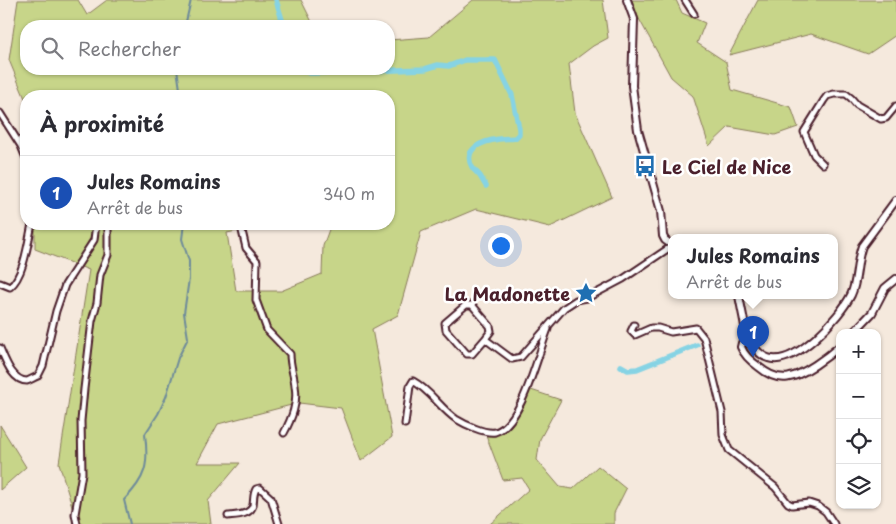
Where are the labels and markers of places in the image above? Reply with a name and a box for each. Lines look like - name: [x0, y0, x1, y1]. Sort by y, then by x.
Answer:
- bus stop icon: Le Ciel de Nice: [632, 153, 658, 179]
- place label: Le Ciel de Nice: [662, 153, 792, 180]
- place label: La Madonette: [445, 280, 570, 307]
- place icon: La Madonette: [573, 280, 599, 306]
- pin: 1: [737, 316, 769, 357]

